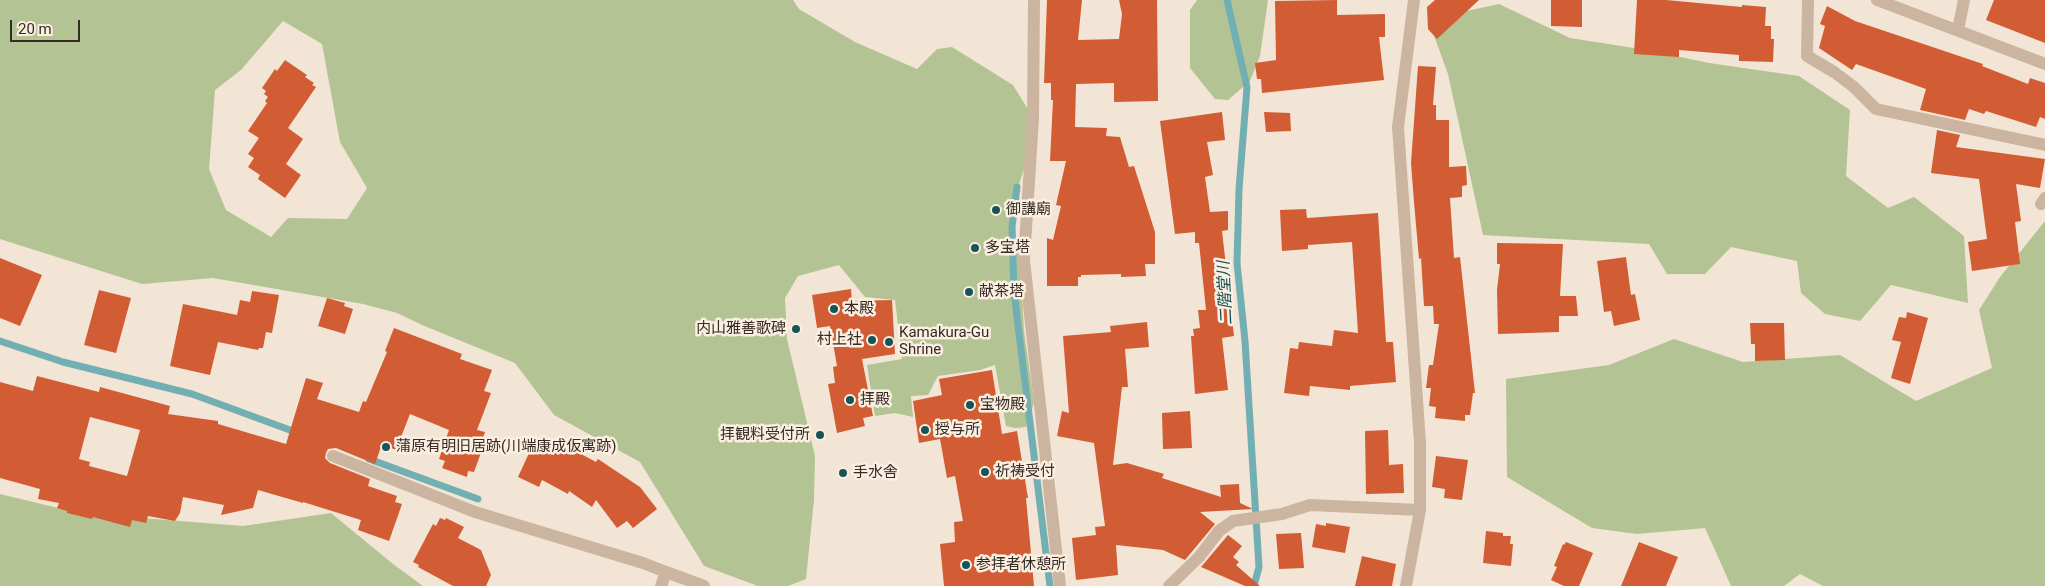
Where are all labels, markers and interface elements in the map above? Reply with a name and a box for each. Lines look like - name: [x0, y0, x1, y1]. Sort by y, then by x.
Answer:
- scale bar: [12, 10, 82, 42]
- text: 20 m: [18, 20, 52, 38]
- place label: 御講廟: [1006, 201, 1051, 219]
- marker: 御講廟: [990, 204, 1002, 216]
- place label: 多宝塔: [985, 239, 1030, 257]
- marker: 多宝塔: [969, 242, 981, 254]
- water label: 二階堂川: [1215, 261, 1237, 325]
- place label: 献茶塔: [979, 283, 1024, 301]
- marker: 献茶塔: [963, 286, 975, 298]
- place label: 本殿: [844, 300, 874, 318]
- marker: 本殿: [828, 303, 840, 315]
- place label: 内山雅善歌碑: [696, 320, 786, 338]
- marker: 内山雅善歌碑: [790, 323, 802, 335]
- place label: Kamakura-Gu Shrine: [899, 324, 989, 359]
- place label: 村上社: [817, 331, 862, 349]
- marker: 村上社: [866, 334, 878, 346]
- marker: Kamakura-Gu Shrine: [883, 336, 895, 348]
- place label: 拝殿: [860, 391, 890, 409]
- marker: 拝殿: [844, 394, 856, 406]
- place label: 宝物殿: [980, 396, 1025, 414]
- marker: 宝物殿: [964, 399, 976, 411]
- place label: 授与所: [935, 421, 980, 439]
- marker: 授与所: [919, 424, 931, 436]
- place label: 拝観料受付所: [720, 426, 810, 444]
- marker: 拝観料受付所: [814, 429, 826, 441]
- place label: 蒲原有明旧居跡(川端康成仮寓跡): [396, 438, 616, 456]
- marker: 蒲原有明旧居跡(川端康成仮寓跡): [380, 441, 392, 453]
- place label: 祈祷受付: [995, 463, 1055, 481]
- place label: 手水舎: [853, 464, 898, 482]
- marker: 祈祷受付: [979, 466, 991, 478]
- marker: 手水舎: [837, 467, 849, 479]
- place label: 参拝者休憩所: [976, 556, 1066, 574]
- marker: 参拝者休憩所: [960, 559, 972, 571]

